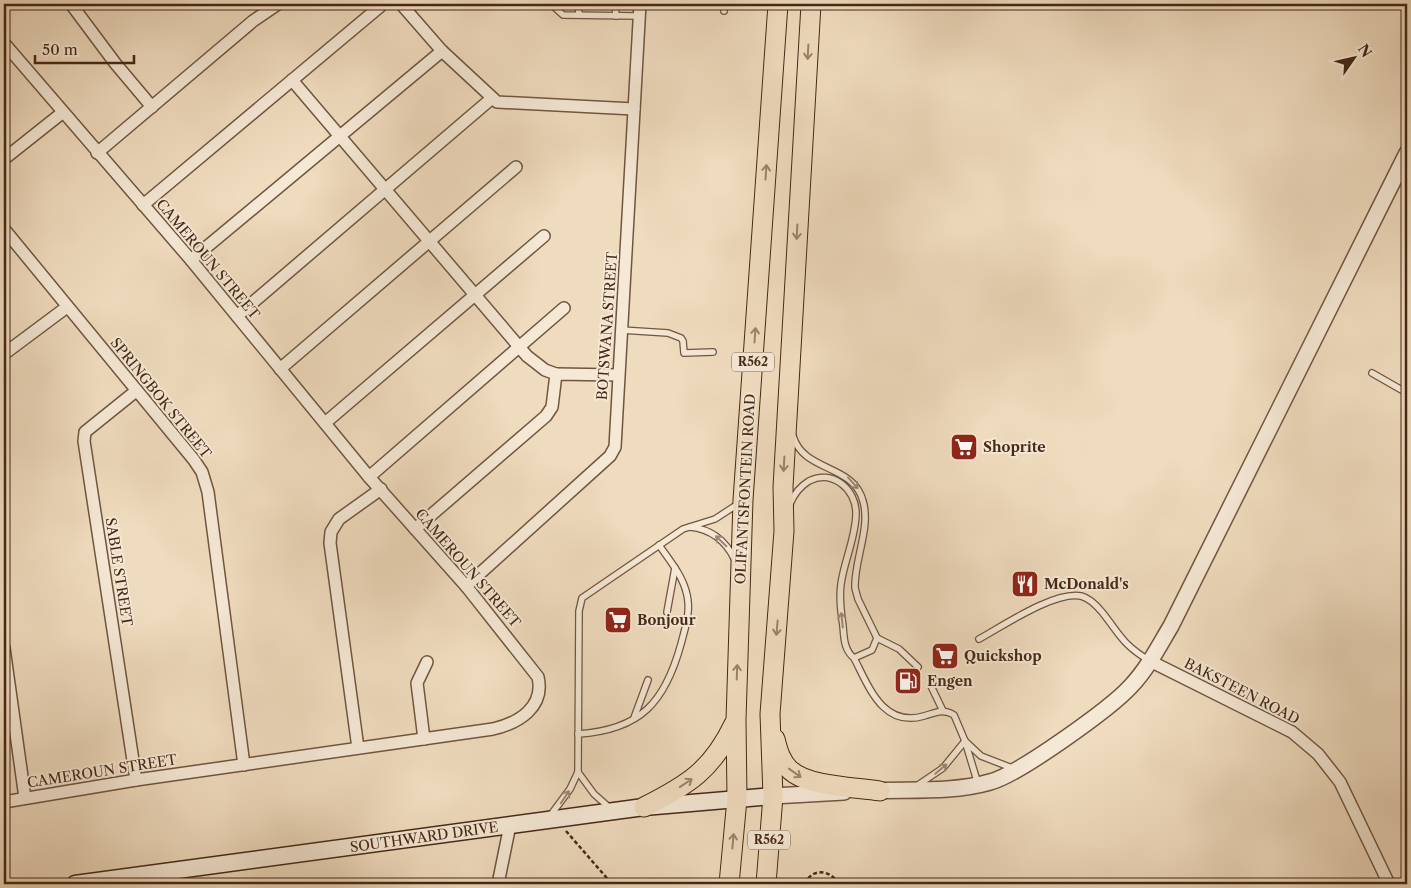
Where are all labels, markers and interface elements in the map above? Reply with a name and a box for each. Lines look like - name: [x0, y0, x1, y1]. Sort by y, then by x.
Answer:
- scale bar: [35, 32, 134, 64]
- north arrow: [1328, 32, 1378, 82]
- text: 50 m: [42, 40, 78, 59]
- text: N: [1354, 41, 1376, 61]
- one-way arrow: [803, 44, 812, 60]
- one-way arrow: [762, 165, 771, 181]
- street label: CAMEROUN STREET: [152, 195, 264, 323]
- one-way arrow: [793, 224, 802, 240]
- street label: BOTSWANA STREET: [593, 251, 621, 401]
- one-way arrow: [750, 327, 760, 343]
- street label: SPRINGBOK STREET: [107, 334, 216, 462]
- road number: R562: [732, 352, 774, 372]
- street label: OLIFANTSFONTEIN ROAD: [731, 393, 759, 585]
- supermarket icon: Shoprite: [949, 432, 979, 462]
- place label: Shoprite: [983, 438, 1046, 456]
- one-way arrow: [780, 456, 789, 472]
- one-way arrow: [847, 477, 859, 490]
- street label: CAMEROUN STREET: [411, 505, 525, 631]
- street label: SABLE STREET: [102, 516, 137, 628]
- one-way arrow: [715, 535, 728, 547]
- restaurant icon: McDonald's: [1010, 569, 1040, 599]
- place label: McDonald's: [1044, 575, 1129, 593]
- supermarket icon: Bonjour: [603, 605, 633, 635]
- place label: Bonjour: [637, 611, 696, 629]
- one-way arrow: [837, 613, 847, 629]
- one-way arrow: [772, 620, 782, 636]
- supermarket icon: Quickshop: [930, 641, 960, 671]
- place label: Quickshop: [964, 647, 1042, 665]
- street label: BAKSTEEN ROAD: [1181, 654, 1303, 728]
- one-way arrow: [732, 664, 742, 680]
- fuel station icon: Engen: [893, 666, 923, 696]
- place label: Engen: [927, 672, 973, 690]
- street label: CAMEROUN STREET: [26, 750, 179, 792]
- one-way arrow: [934, 764, 947, 775]
- one-way arrow: [788, 768, 802, 778]
- one-way arrow: [679, 778, 693, 788]
- one-way arrow: [560, 791, 570, 805]
- street label: SOUTHWARD DRIVE: [349, 818, 499, 856]
- road number: R562: [748, 830, 790, 850]
- one-way arrow: [728, 834, 738, 850]

